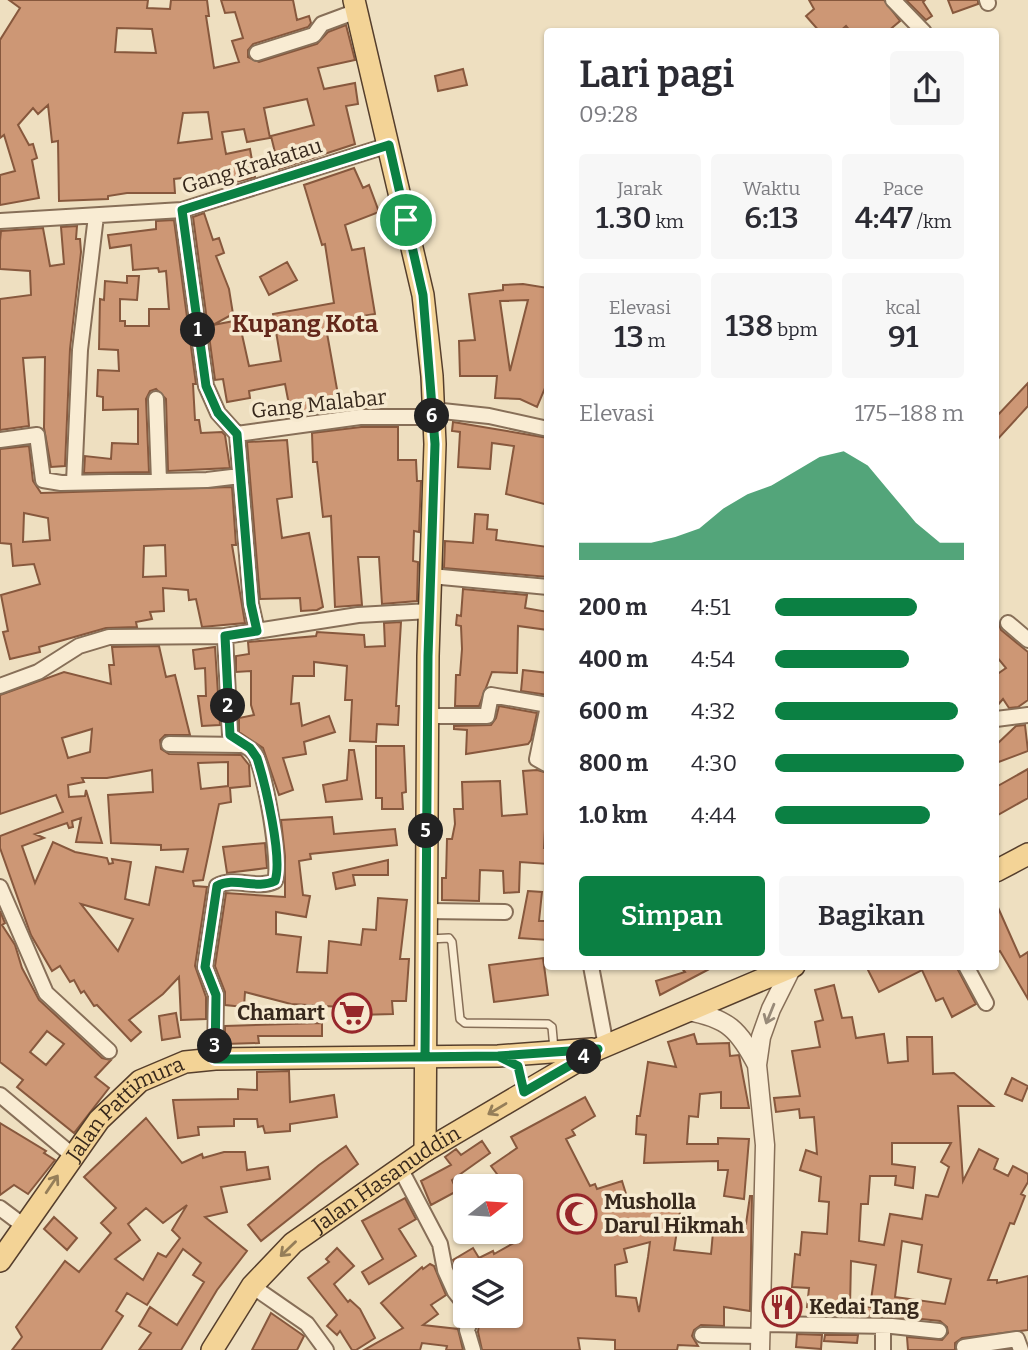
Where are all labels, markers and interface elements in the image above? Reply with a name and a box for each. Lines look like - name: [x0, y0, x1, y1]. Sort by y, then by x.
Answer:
- text: Lari pagi: [579, 51, 734, 97]
- button: share: [890, 51, 964, 125]
- text: 09:28: [579, 100, 638, 128]
- street label: Gang Krakatau: [179, 132, 325, 200]
- text: Jarak: [617, 177, 662, 200]
- text: Waktu: [743, 177, 800, 200]
- text: Pace: [883, 177, 924, 200]
- pin: [376, 190, 436, 250]
- text: 1.30: [596, 200, 652, 236]
- text: 6:13: [744, 200, 799, 236]
- text: 4:47: [855, 200, 913, 236]
- icon: arrive: [387, 201, 425, 239]
- text: km: [652, 210, 684, 233]
- text: /km: [913, 210, 952, 233]
- text: Elevasi: [609, 296, 671, 319]
- text: kcal: [885, 296, 921, 319]
- text: 138: [725, 308, 773, 344]
- district label: Kupang Kota: [232, 310, 379, 338]
- pin: 1: [180, 312, 216, 348]
- text: 1: [193, 318, 202, 341]
- text: bpm: [773, 318, 818, 341]
- text: 13: [614, 319, 644, 355]
- text: 91: [888, 319, 918, 355]
- text: m: [644, 329, 666, 352]
- street label: Gang Malabar: [250, 384, 388, 424]
- pin: 6: [414, 398, 450, 434]
- text: Elevasi: [579, 399, 654, 427]
- text: 175–188 m: [855, 399, 964, 427]
- text: 6: [426, 404, 437, 427]
- text: 200 m: [579, 593, 647, 621]
- text: 4:51: [691, 593, 731, 621]
- text: 400 m: [579, 645, 648, 673]
- text: 4:54: [691, 645, 735, 673]
- pin: 2: [210, 688, 246, 724]
- text: 2: [222, 694, 233, 717]
- text: 600 m: [579, 697, 648, 725]
- text: 4:32: [691, 697, 735, 725]
- text: 800 m: [579, 749, 648, 777]
- text: 4:30: [691, 749, 737, 777]
- text: 1.0 km: [579, 801, 648, 829]
- text: 4:44: [691, 801, 736, 829]
- pin: 5: [408, 814, 444, 848]
- text: 5: [420, 819, 431, 842]
- button: Simpan: [579, 876, 765, 956]
- button: Bagikan: [779, 876, 964, 956]
- supermarket icon: Chamart: [331, 992, 373, 1034]
- place label: Chamart: [237, 1000, 326, 1026]
- one-way arrow: [762, 1003, 775, 1025]
- pin: 3: [198, 1028, 232, 1064]
- text: 3: [209, 1034, 220, 1057]
- pin: 4: [566, 1040, 602, 1074]
- text: 4: [578, 1045, 589, 1068]
- street label: Jalan Pattimura: [60, 1051, 188, 1167]
- one-way arrow: [487, 1102, 507, 1116]
- street label: Jalan Hasanuddin: [307, 1120, 465, 1239]
- north arrow: [453, 1174, 523, 1244]
- map controls: [453, 1174, 523, 1328]
- one-way arrow: [45, 1175, 59, 1194]
- place label: Musholla Darul Hikmah: [604, 1189, 745, 1239]
- mosque icon: Musholla Darul Hikmah: [556, 1193, 598, 1235]
- one-way arrow: [280, 1241, 297, 1258]
- button: layers: [453, 1258, 523, 1328]
- restaurant icon: Kedai Tang: [761, 1286, 803, 1328]
- place label: Kedai Tang: [809, 1294, 919, 1320]

